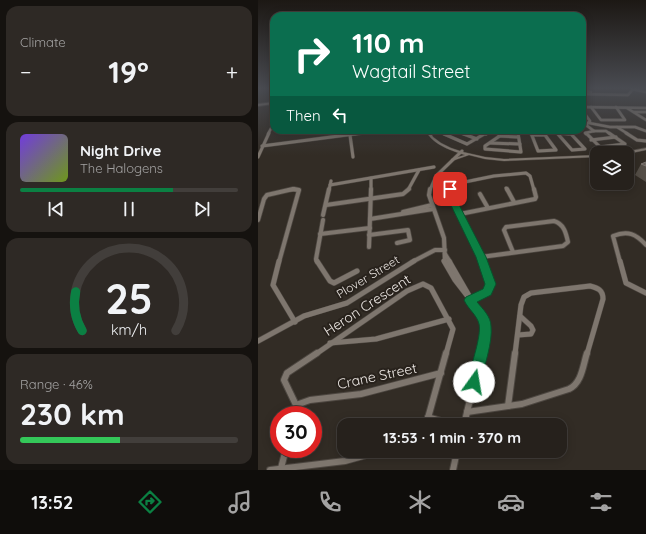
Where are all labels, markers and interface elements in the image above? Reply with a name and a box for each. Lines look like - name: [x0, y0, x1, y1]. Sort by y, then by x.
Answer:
- text: 110 m: [352, 25, 425, 60]
- icon: right: [286, 28, 338, 80]
- text: Climate: [20, 34, 66, 50]
- text: 19°: [108, 53, 149, 91]
- text: −: [20, 58, 31, 86]
- text: +: [226, 58, 238, 86]
- text: Wagtail Street: [352, 60, 470, 83]
- icon: left: [329, 104, 351, 126]
- text: Then: [286, 106, 321, 125]
- text: Night Drive: [80, 141, 161, 160]
- map controls: [590, 146, 634, 190]
- button: layers: [590, 146, 634, 190]
- text: The Halogens: [80, 160, 163, 176]
- pin: [433, 172, 467, 206]
- icon: arrive: [439, 178, 461, 200]
- icon: previous: [45, 198, 67, 220]
- icon: pause: [118, 198, 140, 220]
- icon: next: [191, 198, 213, 220]
- street label: Plover Street: [334, 252, 402, 301]
- street label: Heron Crescent: [320, 270, 414, 340]
- text: 25: [105, 272, 153, 324]
- text: km/h: [111, 321, 147, 339]
- street label: Crane Street: [336, 359, 419, 393]
- position arrow: [453, 361, 495, 403]
- text: Range · 46%: [20, 376, 93, 392]
- text: 230 km: [20, 395, 125, 433]
- speed limit sign: 30: [270, 406, 322, 458]
- text: 13:53 · 1 min · 370 m: [383, 428, 521, 447]
- icon: directions: [136, 488, 164, 516]
- icon: music: [226, 488, 254, 516]
- icon: phone: [316, 488, 344, 516]
- icon: climate: [406, 488, 434, 516]
- icon: car: [497, 488, 525, 516]
- icon: filters: [587, 488, 615, 516]
- text: 13:52: [31, 491, 73, 514]

